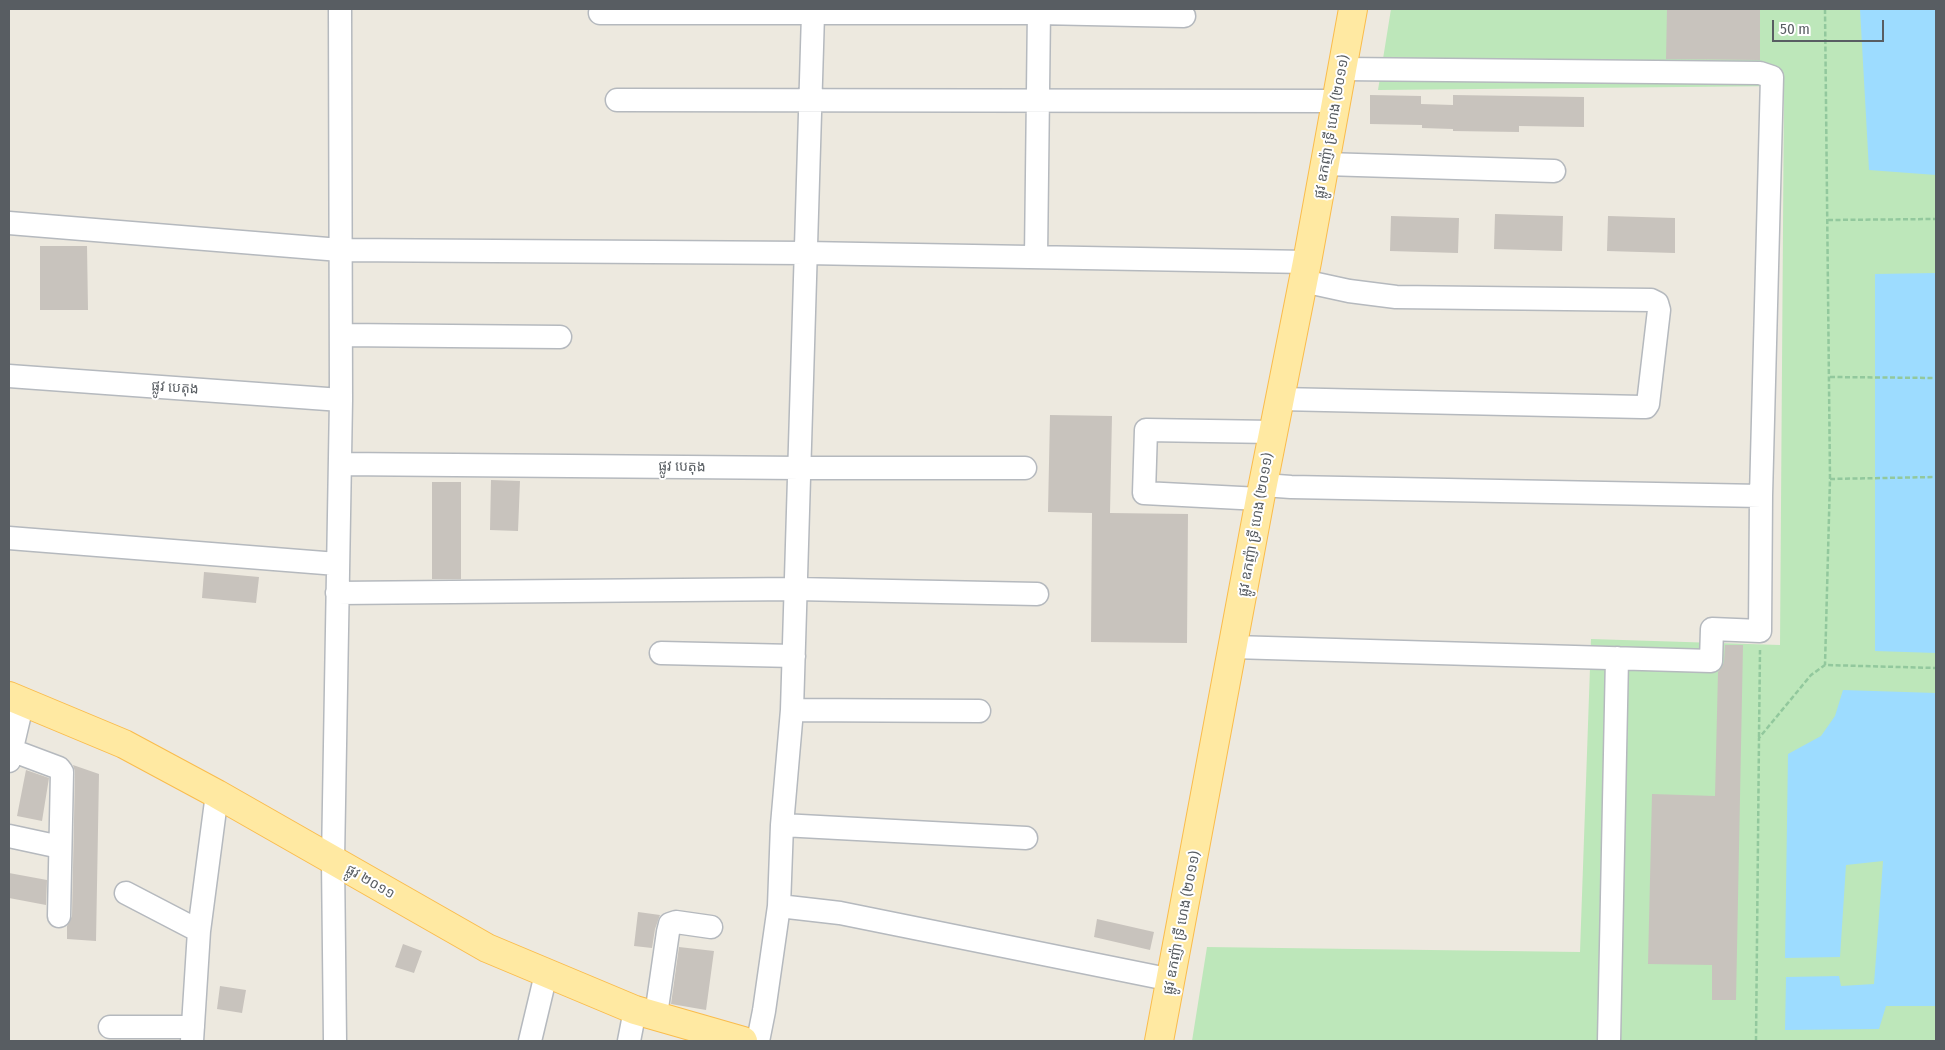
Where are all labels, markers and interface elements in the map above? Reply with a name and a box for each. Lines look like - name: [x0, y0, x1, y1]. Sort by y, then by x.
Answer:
- scale bar: [1775, 10, 1888, 42]
- text: 50 m: [1780, 20, 1810, 38]
- street label: ផ្លូវ ឧកញ៉ា ទ្រី ហេង (២០១១): [1311, 54, 1353, 200]
- street label: ផ្លូវ បេតុង: [151, 378, 199, 398]
- street label: ផ្លូវ ឧកញ៉ា ទ្រី ហេង (២០១១): [1235, 452, 1277, 598]
- street label: ផ្លូវ បេតុង: [658, 458, 706, 476]
- street label: ផ្លូវ ឧកញ៉ា ទ្រី ហេង (២០១១): [1160, 850, 1204, 996]
- street label: ផ្លូវ ២០១១: [342, 861, 398, 903]

